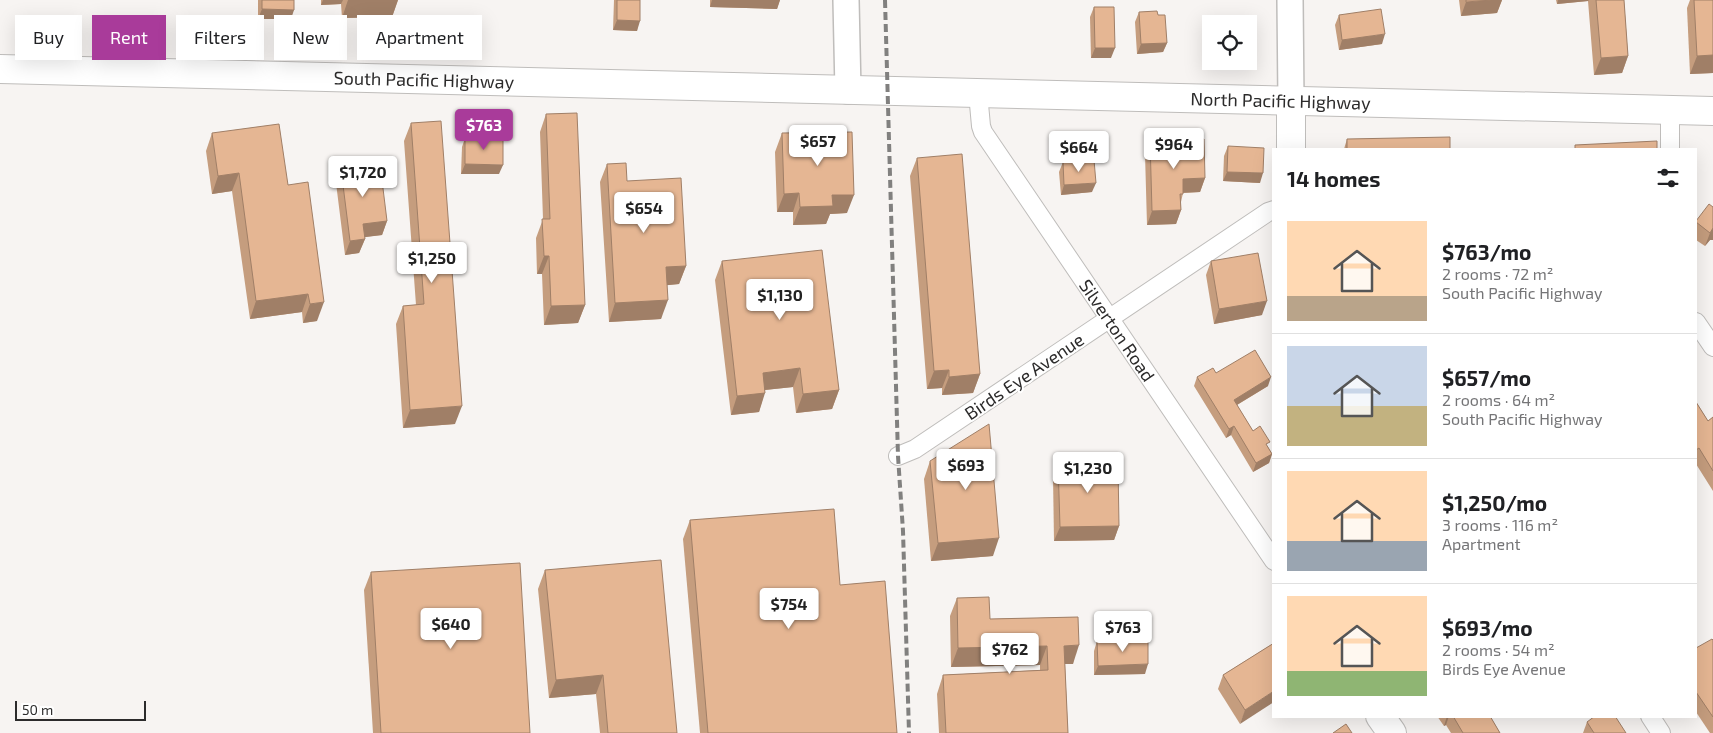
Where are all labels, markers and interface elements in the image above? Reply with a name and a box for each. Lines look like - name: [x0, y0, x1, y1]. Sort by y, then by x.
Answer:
- chip: Buy: [15, 15, 82, 60]
- chip: Rent: [92, 15, 166, 60]
- chip: Filters: [176, 15, 264, 60]
- chip: New: [274, 15, 347, 60]
- chip: Apartment: [357, 15, 482, 60]
- map controls: [1202, 15, 1257, 70]
- button: locate: [1202, 15, 1257, 70]
- street label: South Pacific Highway: [333, 66, 515, 93]
- street label: North Pacific Highway: [1190, 87, 1371, 114]
- pin: $763: [454, 108, 514, 151]
- text: $763: [466, 115, 502, 134]
- pin: $657: [788, 124, 848, 167]
- pin: $964: [1144, 128, 1204, 170]
- pin: $664: [1049, 130, 1109, 173]
- text: $657: [800, 131, 836, 150]
- text: $964: [1155, 134, 1193, 153]
- text: $664: [1060, 137, 1098, 156]
- pin: $1,720: [322, 156, 404, 198]
- text: $1,720: [339, 162, 387, 181]
- icon: filters: [1654, 164, 1682, 192]
- text: 14 homes: [1287, 166, 1381, 191]
- pin: $654: [614, 192, 674, 234]
- text: $654: [625, 198, 663, 217]
- text: $763/mo: [1442, 239, 1531, 264]
- icon: home: [1327, 241, 1387, 301]
- pin: $1,250: [391, 242, 473, 284]
- text: $1,250: [408, 248, 456, 267]
- text: 2 rooms · 72 m²: [1442, 264, 1553, 283]
- street label: Silverton Road: [1075, 275, 1160, 386]
- pin: $1,130: [739, 278, 821, 321]
- text: South Pacific Highway: [1442, 283, 1602, 302]
- text: $1,130: [757, 285, 803, 304]
- street label: Birds Eye Avenue: [960, 328, 1088, 424]
- text: $657/mo: [1442, 365, 1531, 390]
- icon: home: [1327, 366, 1387, 426]
- text: 2 rooms · 64 m²: [1442, 390, 1555, 409]
- text: South Pacific Highway: [1442, 409, 1602, 428]
- pin: $693: [936, 448, 996, 491]
- pin: $1,230: [1047, 452, 1129, 494]
- text: $693: [947, 455, 985, 474]
- text: $1,230: [1064, 458, 1112, 477]
- text: $1,250/mo: [1442, 490, 1547, 515]
- icon: home: [1327, 491, 1387, 551]
- text: 3 rooms · 116 m²: [1442, 515, 1558, 534]
- text: Apartment: [1442, 534, 1521, 553]
- pin: $754: [759, 588, 819, 630]
- text: $754: [771, 594, 807, 613]
- pin: $640: [421, 608, 481, 650]
- pin: $763: [1093, 610, 1153, 653]
- text: $640: [431, 614, 471, 633]
- text: $693/mo: [1442, 615, 1533, 640]
- icon: home: [1327, 616, 1387, 676]
- text: $763: [1105, 617, 1141, 636]
- pin: $762: [980, 632, 1040, 675]
- text: $762: [992, 639, 1028, 658]
- text: 2 rooms · 54 m²: [1442, 640, 1555, 659]
- text: Birds Eye Avenue: [1442, 659, 1566, 678]
- scale bar: [15, 698, 146, 721]
- text: 50 m: [22, 701, 53, 718]

